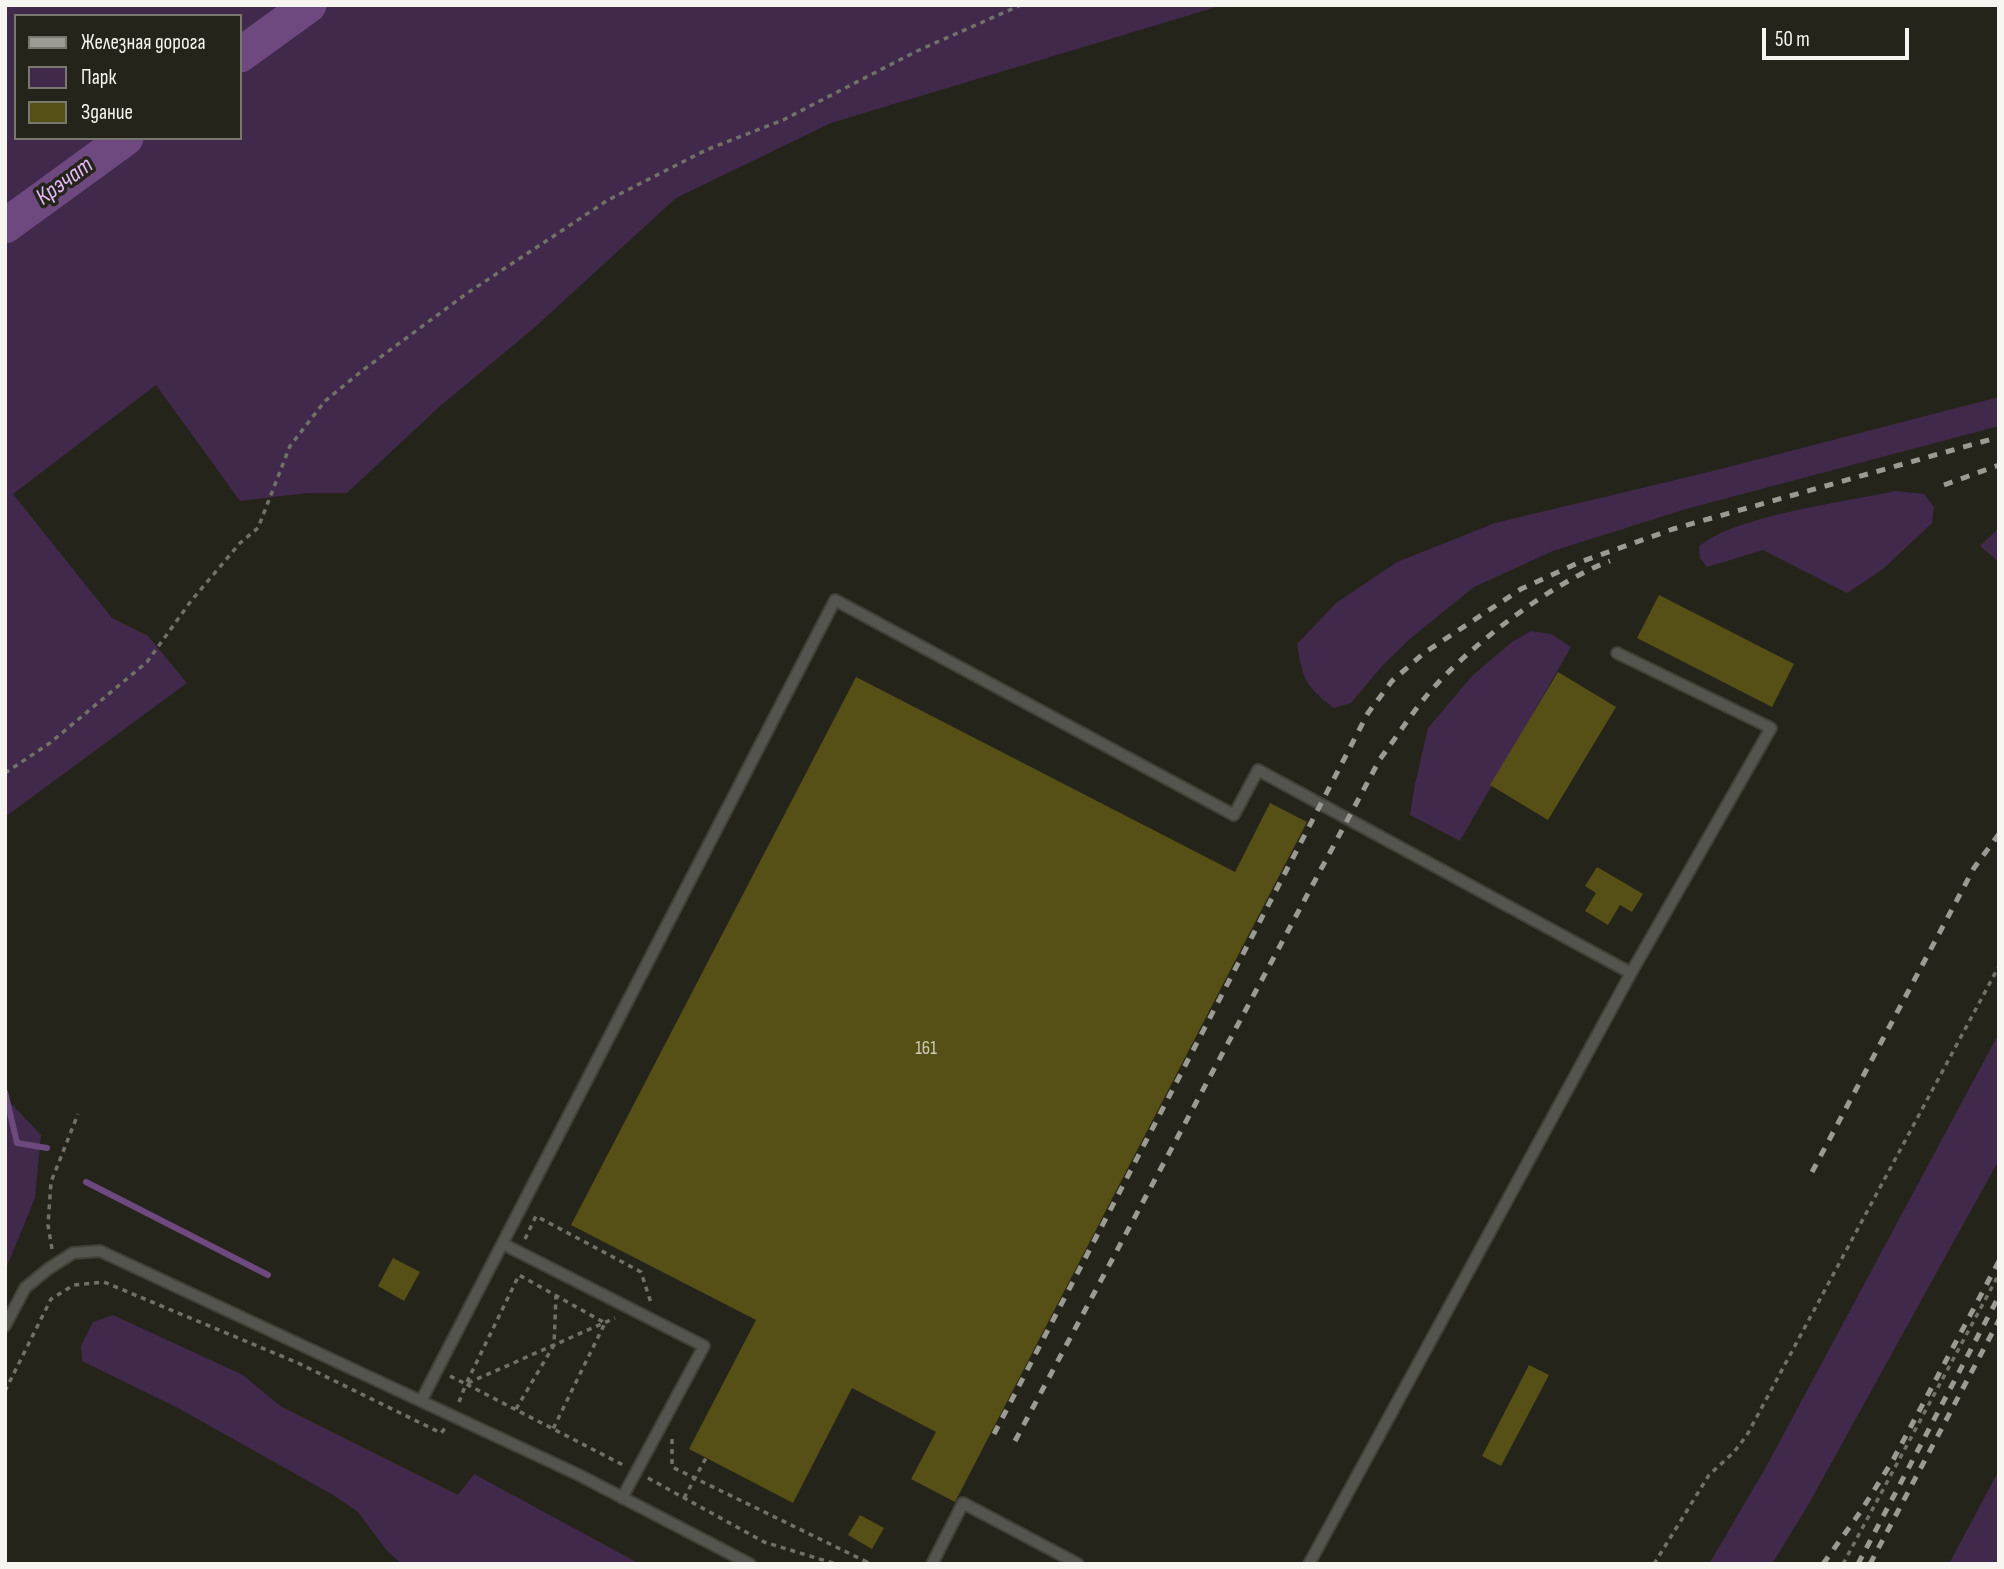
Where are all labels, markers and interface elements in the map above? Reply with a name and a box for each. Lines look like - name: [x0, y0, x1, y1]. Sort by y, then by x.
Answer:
- legend: [14, 14, 242, 140]
- scale bar: [1766, 14, 1913, 58]
- text: 50 m: [1775, 27, 1810, 52]
- text: Железная дорога: [81, 30, 206, 55]
- text: Парк: [81, 65, 116, 90]
- text: Здание: [81, 100, 133, 125]
- water label: Крэчат: [31, 152, 99, 212]
- house number: 161: [915, 1038, 937, 1060]

